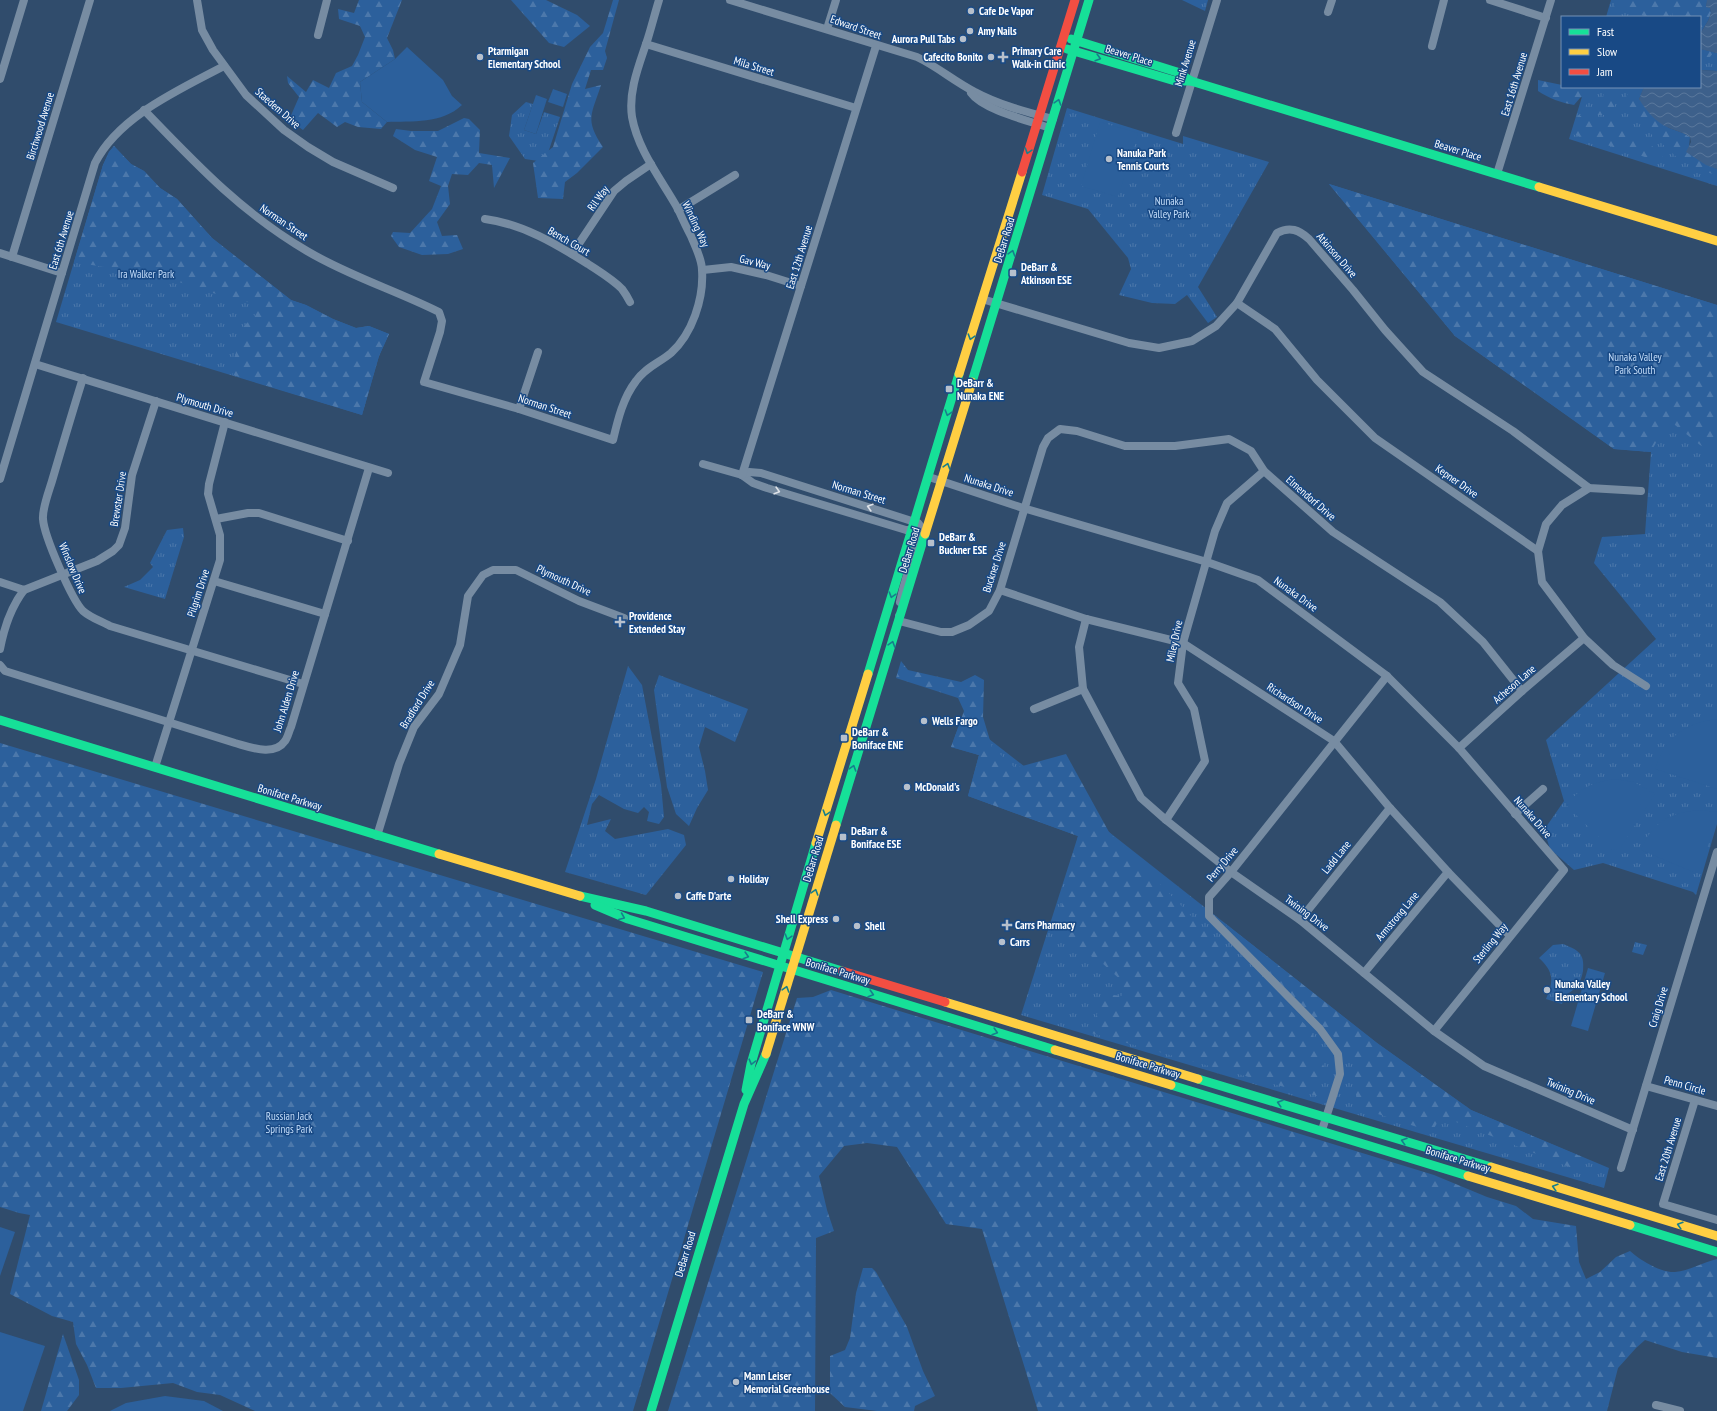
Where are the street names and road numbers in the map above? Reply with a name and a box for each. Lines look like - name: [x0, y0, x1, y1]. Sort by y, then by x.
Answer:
- street label: Edward Street: [829, 12, 883, 42]
- street label: Mink Avenue: [1171, 38, 1199, 88]
- street label: Beaver Place: [1104, 41, 1155, 69]
- street label: East 16th Avenue: [1498, 50, 1530, 118]
- street label: Mila Street: [732, 53, 776, 79]
- street label: Staedem Drive: [252, 85, 304, 132]
- street label: Birchwood Avenue: [23, 90, 57, 161]
- street label: Beaver Place: [1433, 136, 1484, 164]
- street label: Ril Way: [584, 182, 612, 213]
- street label: Winding Way: [679, 199, 713, 250]
- street label: Norman Street: [257, 201, 311, 243]
- street label: East 6th Avenue: [45, 208, 77, 271]
- street label: DeBarr Road: [990, 215, 1018, 265]
- street label: Bench Court: [545, 223, 593, 259]
- street label: East 12th Avenue: [783, 223, 815, 291]
- street label: Atkinson Drive: [1314, 230, 1361, 281]
- street label: Gav Way: [738, 251, 773, 273]
- street label: Plymouth Drive: [175, 390, 235, 420]
- street label: Norman Street: [517, 391, 573, 421]
- street label: Kepner Drive: [1433, 461, 1481, 501]
- street label: Brewster Drive: [107, 470, 129, 528]
- street label: Nunaka Drive: [963, 470, 1016, 500]
- street label: Elmendorf Drive: [1283, 473, 1339, 524]
- street label: Norman Street: [831, 477, 887, 507]
- street label: DeBarr Road: [895, 525, 923, 575]
- street label: Buckner Drive: [979, 539, 1009, 594]
- street label: Winslow Drive: [56, 540, 90, 596]
- street label: Plymouth Drive: [535, 561, 594, 599]
- street label: Pilgrim Drive: [184, 567, 212, 619]
- street label: Nunaka Drive: [1271, 573, 1321, 615]
- street label: Miley Drive: [1163, 618, 1185, 663]
- street label: Acheson Lane: [1490, 661, 1539, 706]
- street label: John Alden Drive: [270, 668, 302, 734]
- street label: Bradford Drive: [397, 677, 438, 731]
- street label: Richardson Drive: [1264, 680, 1326, 727]
- street label: Boniface Parkway: [256, 781, 325, 814]
- street label: Nunaka Drive: [1511, 793, 1555, 841]
- street label: DeBarr Road: [799, 834, 827, 884]
- street label: Ladd Lane: [1318, 837, 1354, 877]
- street label: Perry Drive: [1203, 843, 1241, 884]
- street label: Armstrong Lane: [1372, 888, 1422, 943]
- street label: Twining Drive: [1282, 892, 1332, 934]
- street label: Sterling Way: [1470, 919, 1511, 966]
- street label: Boniface Parkway: [804, 955, 873, 988]
- street label: Craig Drive: [1645, 985, 1671, 1029]
- street label: Boniface Parkway: [1114, 1049, 1183, 1082]
- street label: Penn Circle: [1663, 1072, 1708, 1098]
- street label: Twining Drive: [1544, 1074, 1598, 1108]
- street label: East 20th Avenue: [1652, 1115, 1684, 1183]
- street label: Boniface Parkway: [1424, 1143, 1493, 1176]
- street label: DeBarr Road: [671, 1229, 699, 1279]

